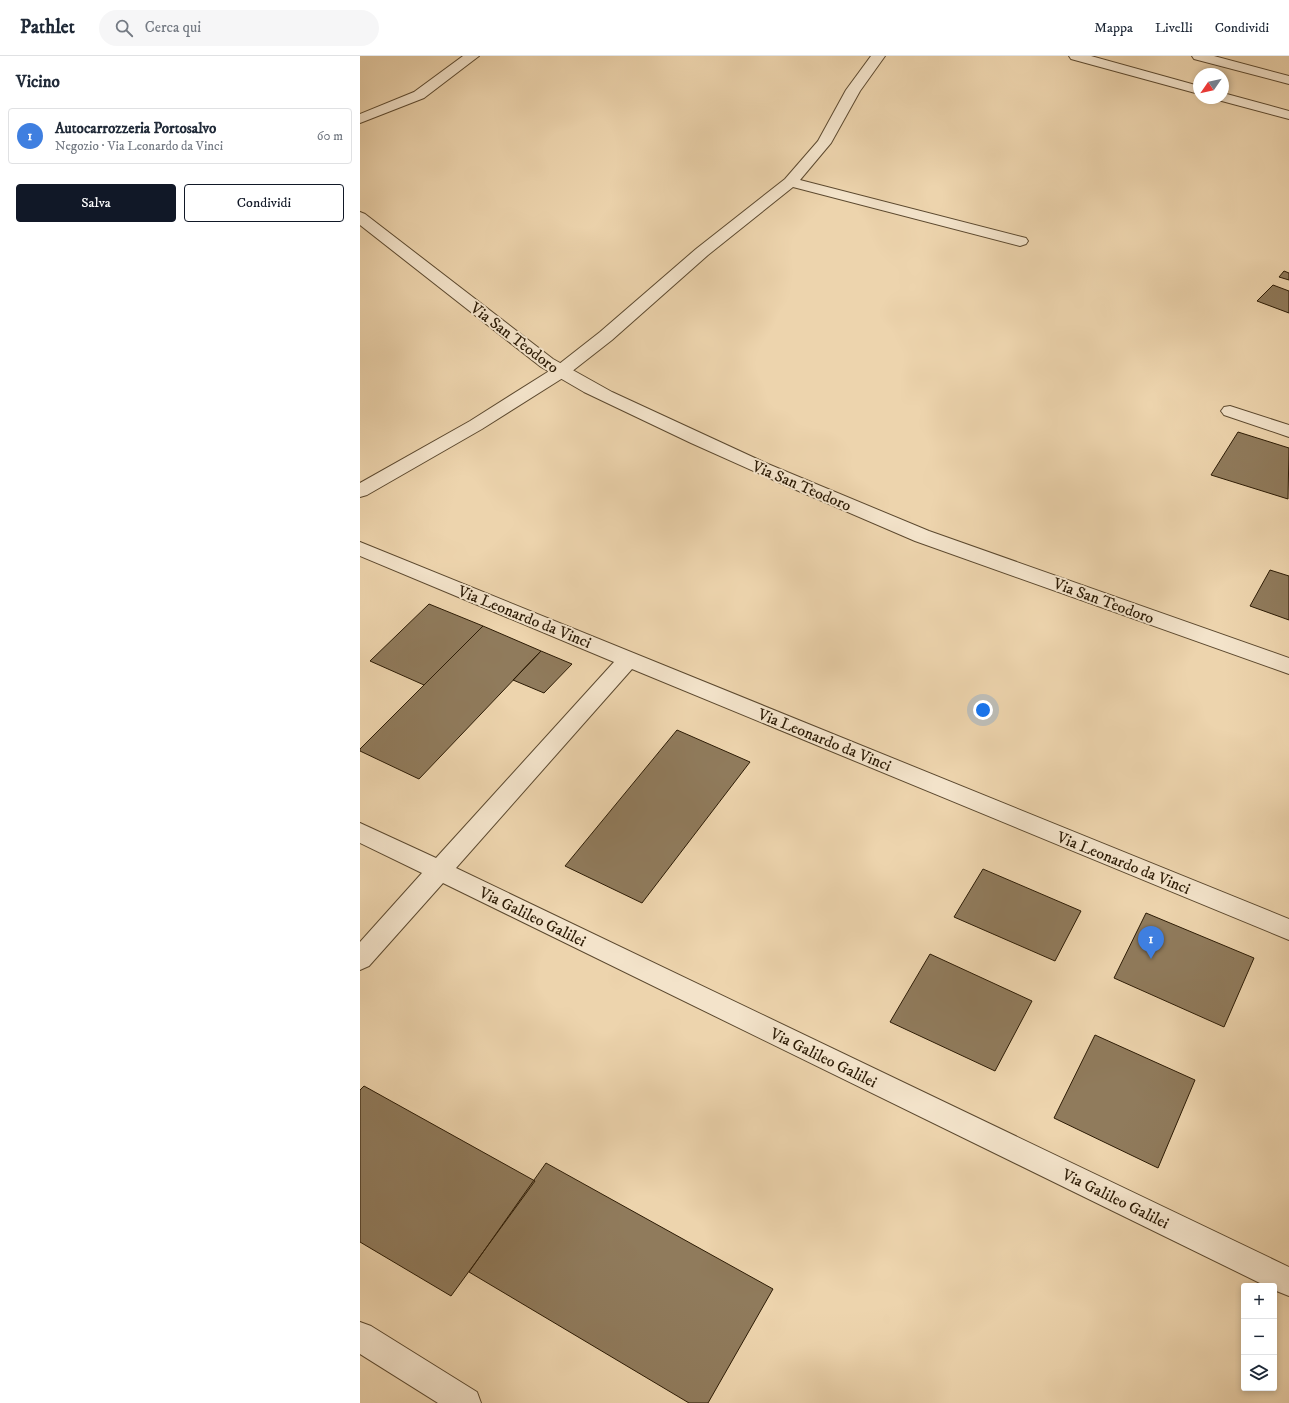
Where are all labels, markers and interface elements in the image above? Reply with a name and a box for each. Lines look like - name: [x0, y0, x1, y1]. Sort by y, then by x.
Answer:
- search box: [99, 10, 379, 46]
- text: Pathlet: [20, 16, 75, 39]
- icon: search: [113, 17, 135, 39]
- text: Cerca qui: [145, 18, 201, 37]
- text: Mappa: [1094, 19, 1133, 37]
- text: Livelli: [1155, 19, 1193, 37]
- text: Condividi: [1215, 19, 1269, 37]
- north arrow: [1193, 68, 1229, 104]
- text: Vicino: [16, 71, 60, 93]
- text: Autocarrozzeria Portosalvo: [55, 119, 216, 138]
- text: 1: [28, 128, 32, 144]
- text: 60 m: [317, 128, 343, 144]
- text: Negozio · Via Leonardo da Vinci: [55, 138, 223, 154]
- button: Salva: [16, 184, 176, 222]
- button: Condividi: [184, 184, 344, 222]
- street label: Via San Teodoro: [465, 297, 563, 378]
- street label: Via San Teodoro: [748, 456, 854, 516]
- street label: Via San Teodoro: [1050, 573, 1157, 628]
- street label: Via Leonardo da Vinci: [454, 581, 594, 653]
- your location: [973, 700, 993, 720]
- street label: Via Leonardo da Vinci: [754, 704, 894, 776]
- street label: Via Leonardo da Vinci: [1053, 827, 1193, 899]
- street label: Via Galileo Galilei: [475, 882, 589, 951]
- pin: 1: [1138, 926, 1164, 959]
- street label: Via Galileo Galilei: [766, 1023, 880, 1092]
- street label: Via Galileo Galilei: [1058, 1164, 1172, 1233]
- map controls: [1241, 1283, 1277, 1391]
- button: +: [1241, 1283, 1277, 1319]
- button: −: [1241, 1319, 1277, 1355]
- button: layers: [1241, 1355, 1277, 1391]

